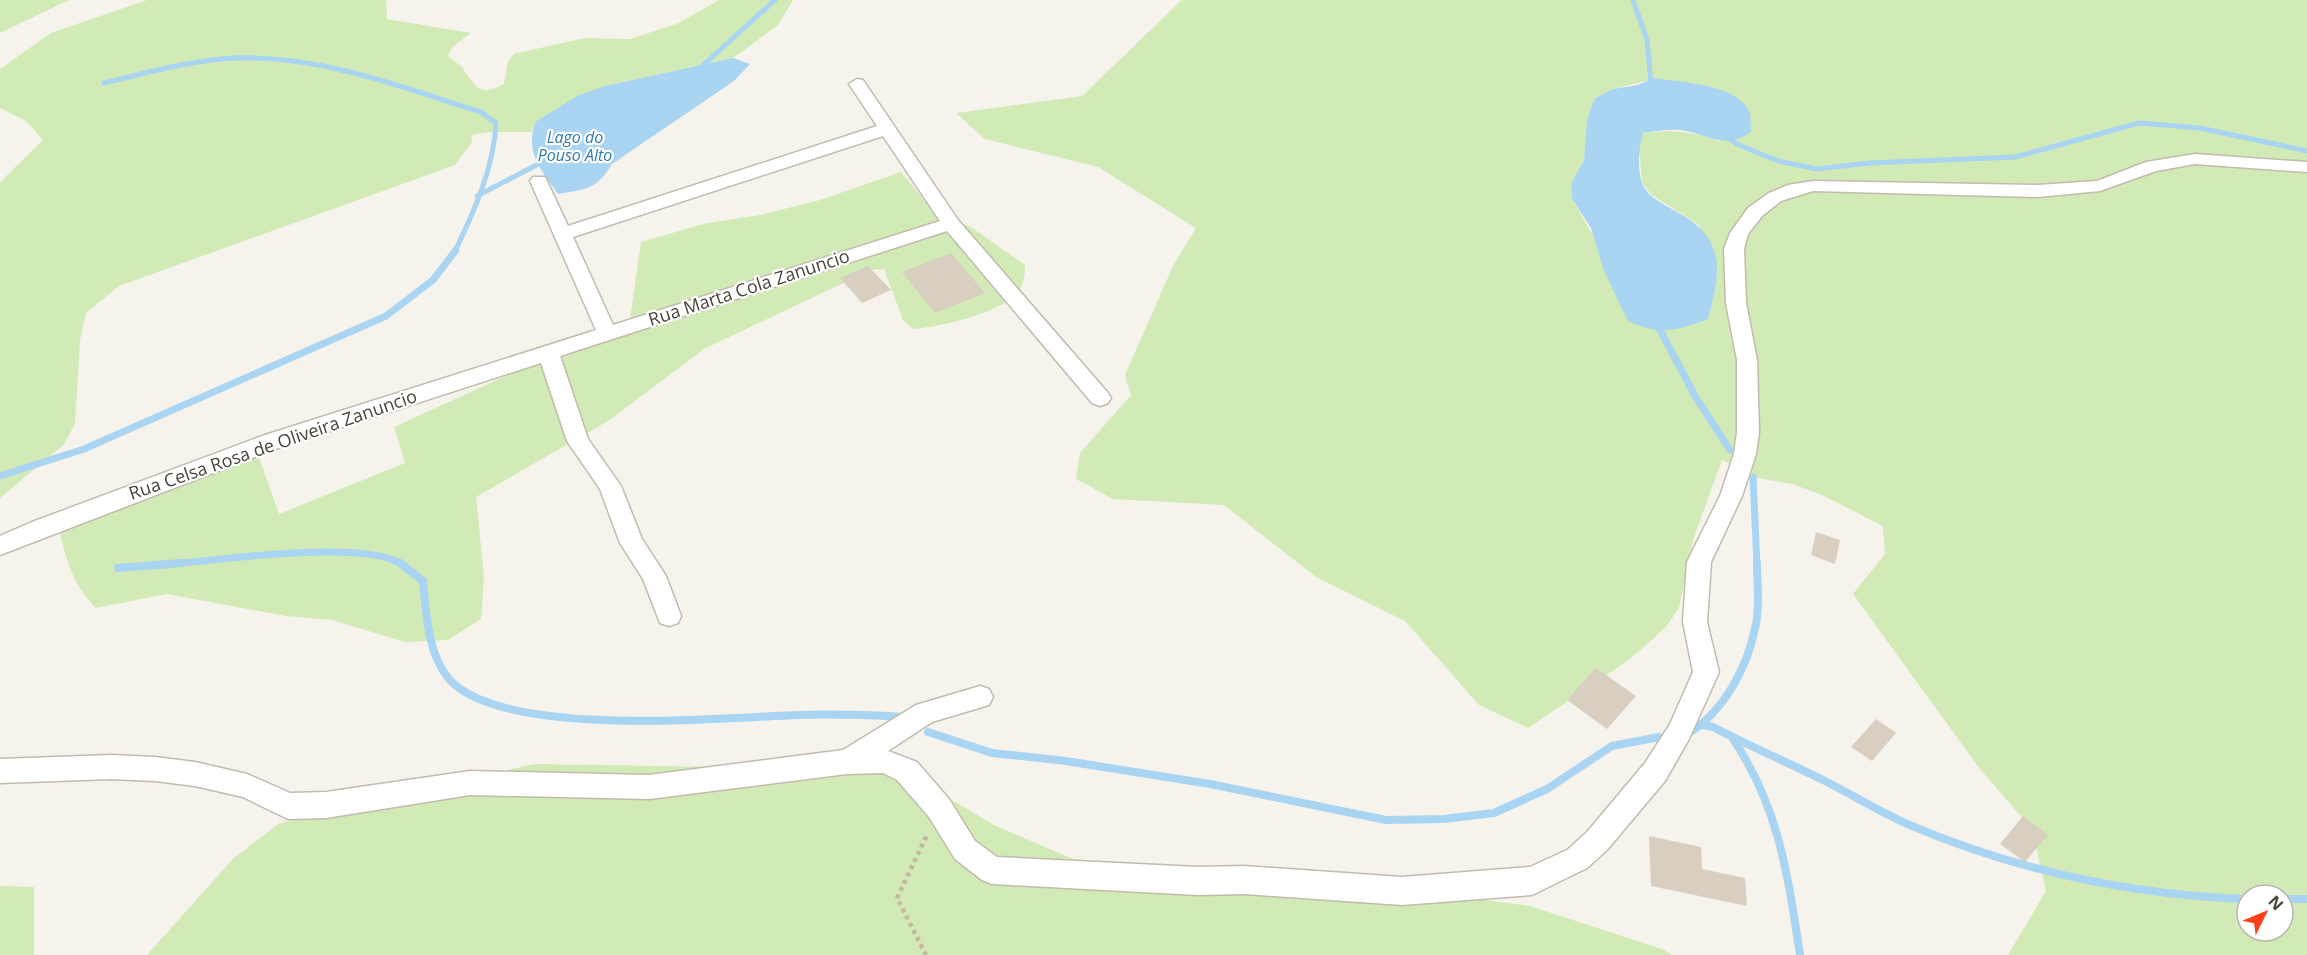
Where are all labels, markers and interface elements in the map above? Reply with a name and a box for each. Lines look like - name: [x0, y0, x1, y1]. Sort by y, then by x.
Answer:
- water label: Lago do Pouso Alto: [538, 126, 612, 166]
- street label: Rua Marta Cola Zanuncio: [645, 243, 852, 331]
- street label: Rua Celsa Rosa de Oliveira Zanuncio: [125, 383, 420, 505]
- north arrow: [2235, 883, 2295, 943]
- text: N: [2263, 891, 2288, 915]

